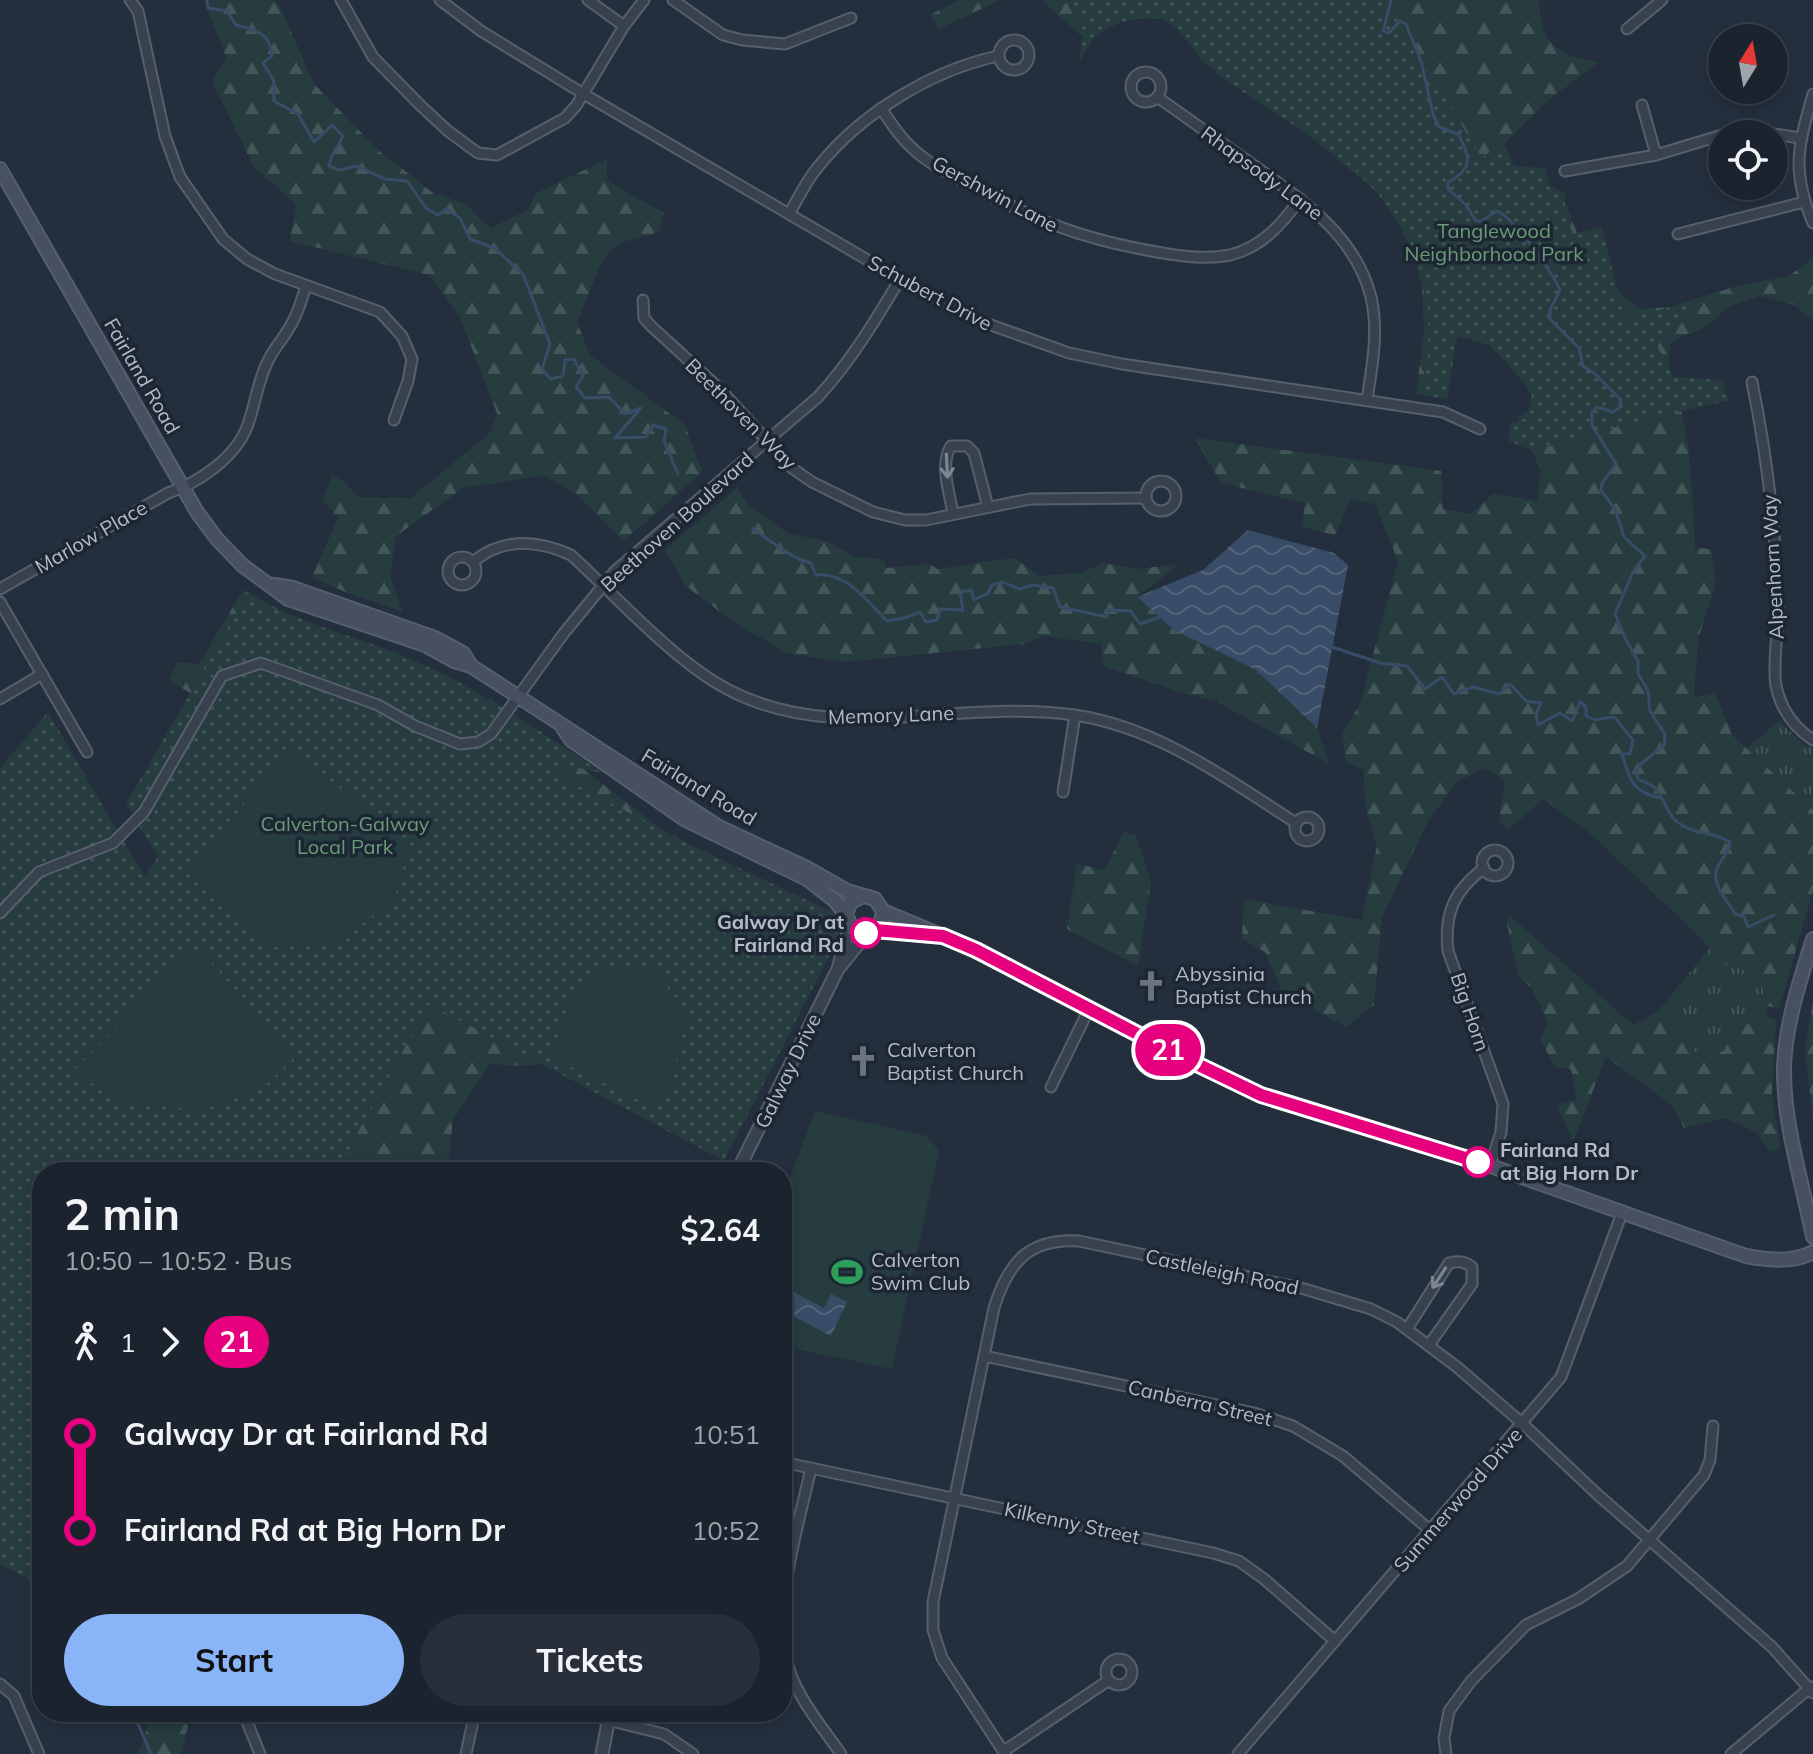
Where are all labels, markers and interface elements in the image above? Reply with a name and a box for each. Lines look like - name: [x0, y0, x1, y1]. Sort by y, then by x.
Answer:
- north arrow: [1708, 24, 1788, 104]
- map controls: [1708, 24, 1788, 200]
- street label: Rhapsody Lane: [1197, 120, 1328, 225]
- button: locate: [1708, 120, 1788, 200]
- street label: Gershwin Lane: [928, 150, 1062, 237]
- park label: Tanglewood Neighborhood Park: [1405, 218, 1584, 266]
- street label: Schubert Drive: [864, 249, 997, 336]
- street label: Fairland Road: [99, 313, 186, 438]
- street label: Beethoven Way: [680, 353, 803, 475]
- street label: Beethoven Boulevard: [595, 446, 758, 597]
- one-way arrow: [940, 453, 955, 479]
- street label: Marlow Place: [30, 494, 151, 579]
- street label: Alpenhorn Way: [1756, 494, 1789, 640]
- street label: Memory Lane: [827, 700, 954, 729]
- street label: Fairland Road: [637, 742, 761, 831]
- park label: Calverton-Galway Local Park: [261, 811, 430, 859]
- place label: Galway Dr at Fairland Rd: [717, 909, 844, 957]
- marker: Galway Dr at Fairland Rd: [851, 918, 881, 948]
- place label: Abyssinia Baptist Church: [1175, 961, 1312, 1009]
- church icon: Abyssinia Baptist Church: [1134, 969, 1168, 1003]
- street label: Big Horn: [1445, 969, 1496, 1054]
- street label: Galway Drive: [749, 1009, 826, 1132]
- line badge: 21: [1132, 1024, 1204, 1076]
- text: 21: [1151, 1032, 1185, 1067]
- place label: Calverton Baptist Church: [887, 1037, 1024, 1085]
- church icon: Calverton Baptist Church: [846, 1044, 880, 1078]
- place label: Fairland Rd at Big Horn Dr: [1500, 1137, 1638, 1185]
- marker: Fairland Rd at Big Horn Dr: [1463, 1147, 1493, 1177]
- text: 2 min: [64, 1186, 180, 1241]
- text: $2.64: [681, 1211, 760, 1249]
- street label: Castleleigh Road: [1143, 1243, 1301, 1300]
- text: 10:50 – 10:52 · Bus: [64, 1244, 293, 1277]
- place label: Calverton Swim Club: [871, 1247, 970, 1295]
- sports icon: Calverton Swim Club: [830, 1255, 864, 1289]
- one-way arrow: [1431, 1266, 1447, 1289]
- icon: walk: [64, 1320, 108, 1364]
- icon: forward: [148, 1320, 192, 1364]
- text: 21: [220, 1324, 253, 1359]
- text: 1: [120, 1326, 136, 1359]
- street label: Canberra Street: [1126, 1374, 1274, 1431]
- text: Galway Dr at Fairland Rd: [124, 1415, 488, 1453]
- text: 10:51: [692, 1418, 760, 1451]
- street label: Summerwood Drive: [1388, 1422, 1527, 1577]
- street label: Kilkenny Street: [1002, 1496, 1142, 1549]
- text: Fairland Rd at Big Horn Dr: [124, 1511, 505, 1549]
- text: 10:52: [692, 1514, 760, 1547]
- button: Start: [64, 1614, 404, 1706]
- button: Tickets: [420, 1614, 760, 1706]

